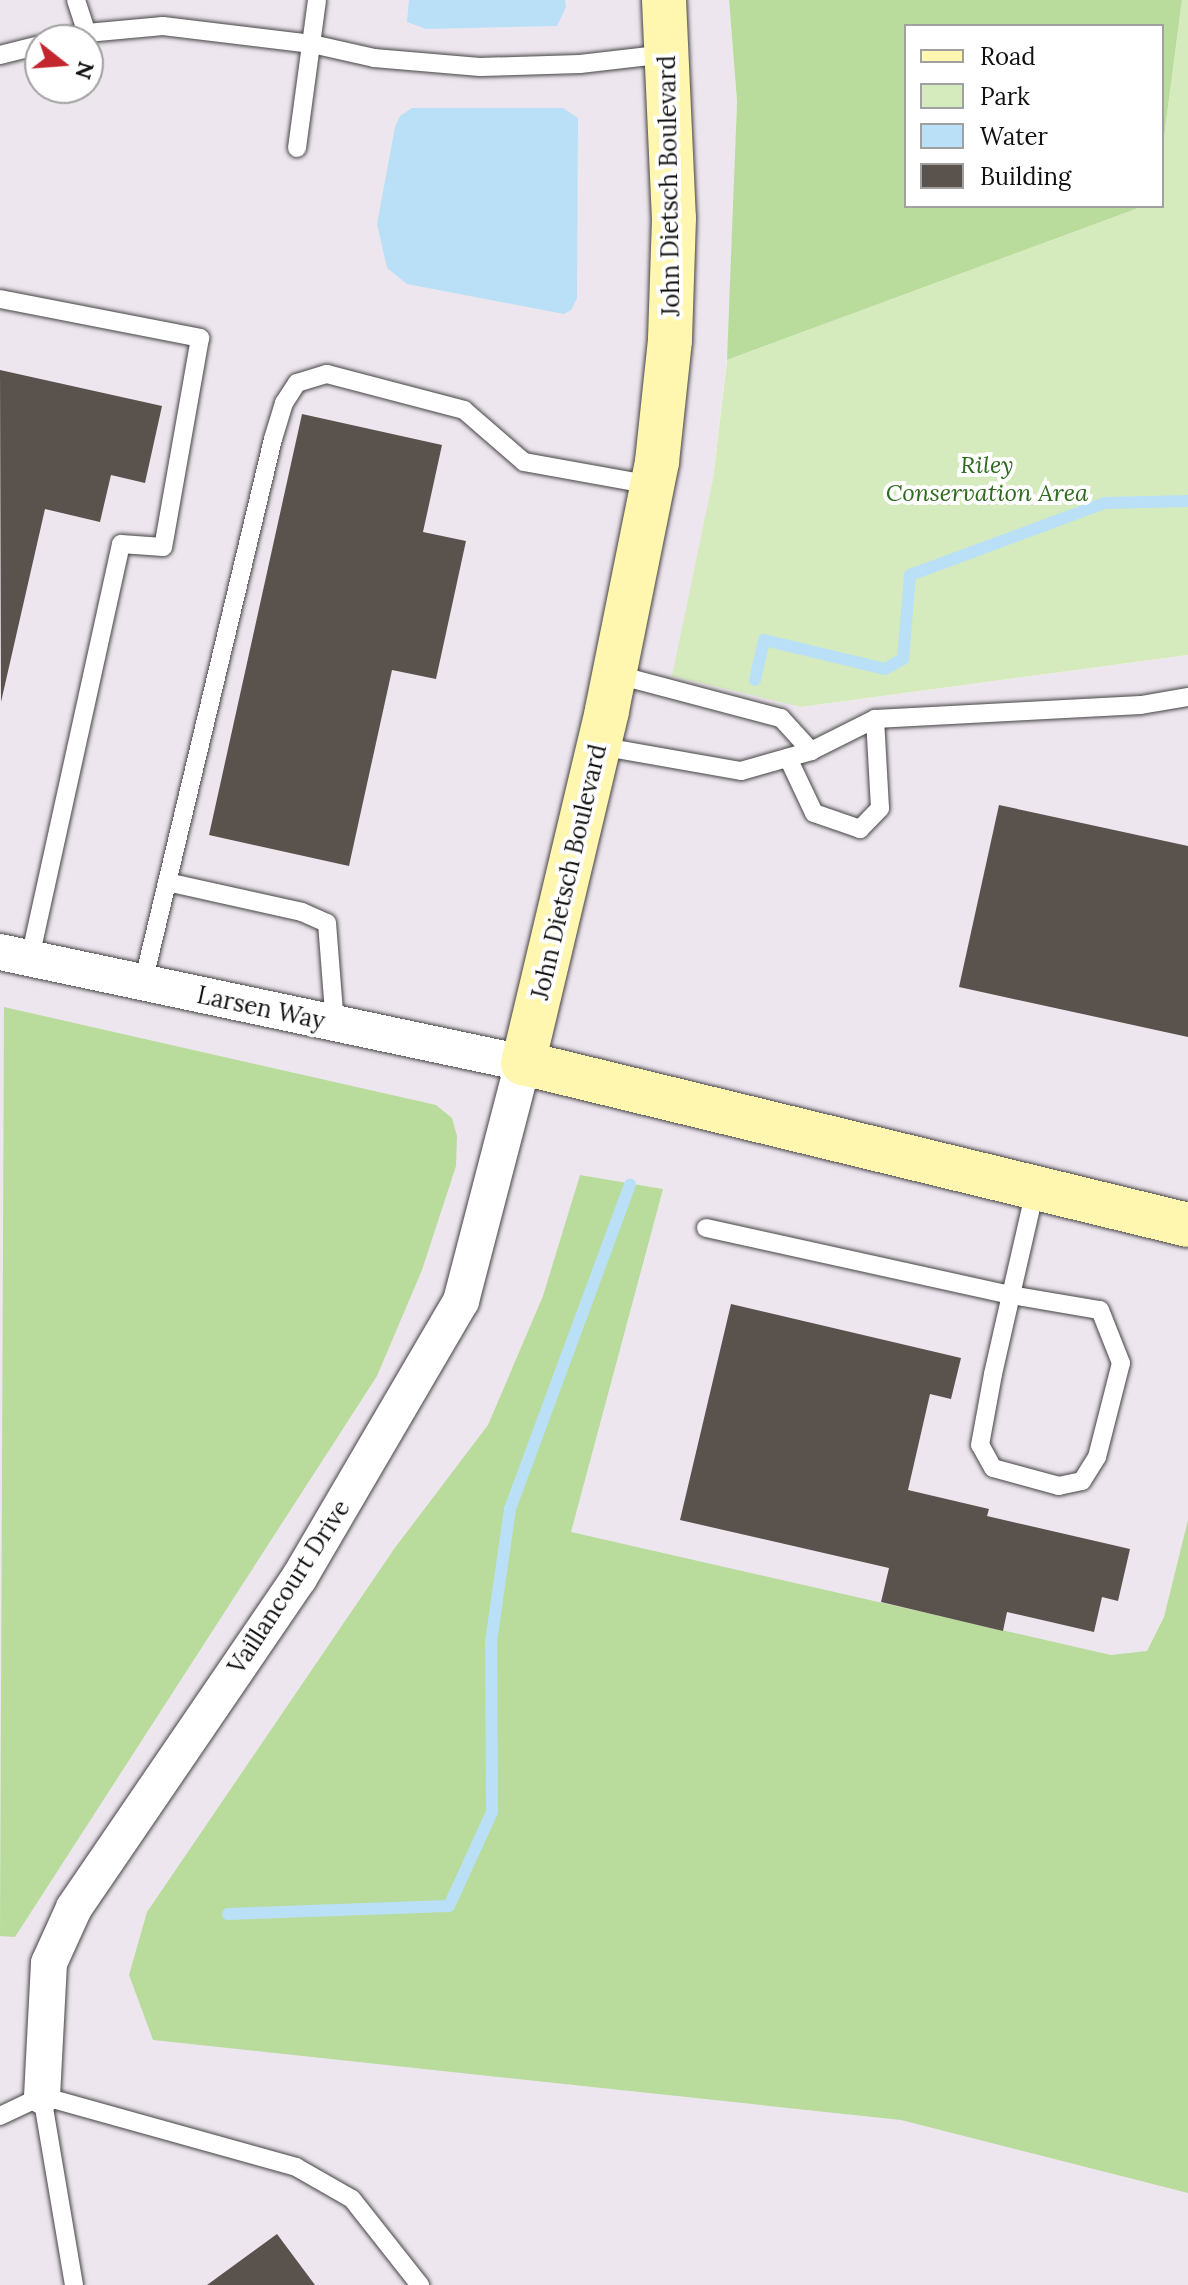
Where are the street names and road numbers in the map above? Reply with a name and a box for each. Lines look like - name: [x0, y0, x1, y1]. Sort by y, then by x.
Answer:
- street label: John Dietsch Boulevard: [652, 55, 686, 317]
- street label: John Dietsch Boulevard: [526, 742, 612, 1002]
- street label: Larsen Way: [194, 980, 328, 1036]
- street label: Vaillancourt Drive: [222, 1495, 356, 1679]

